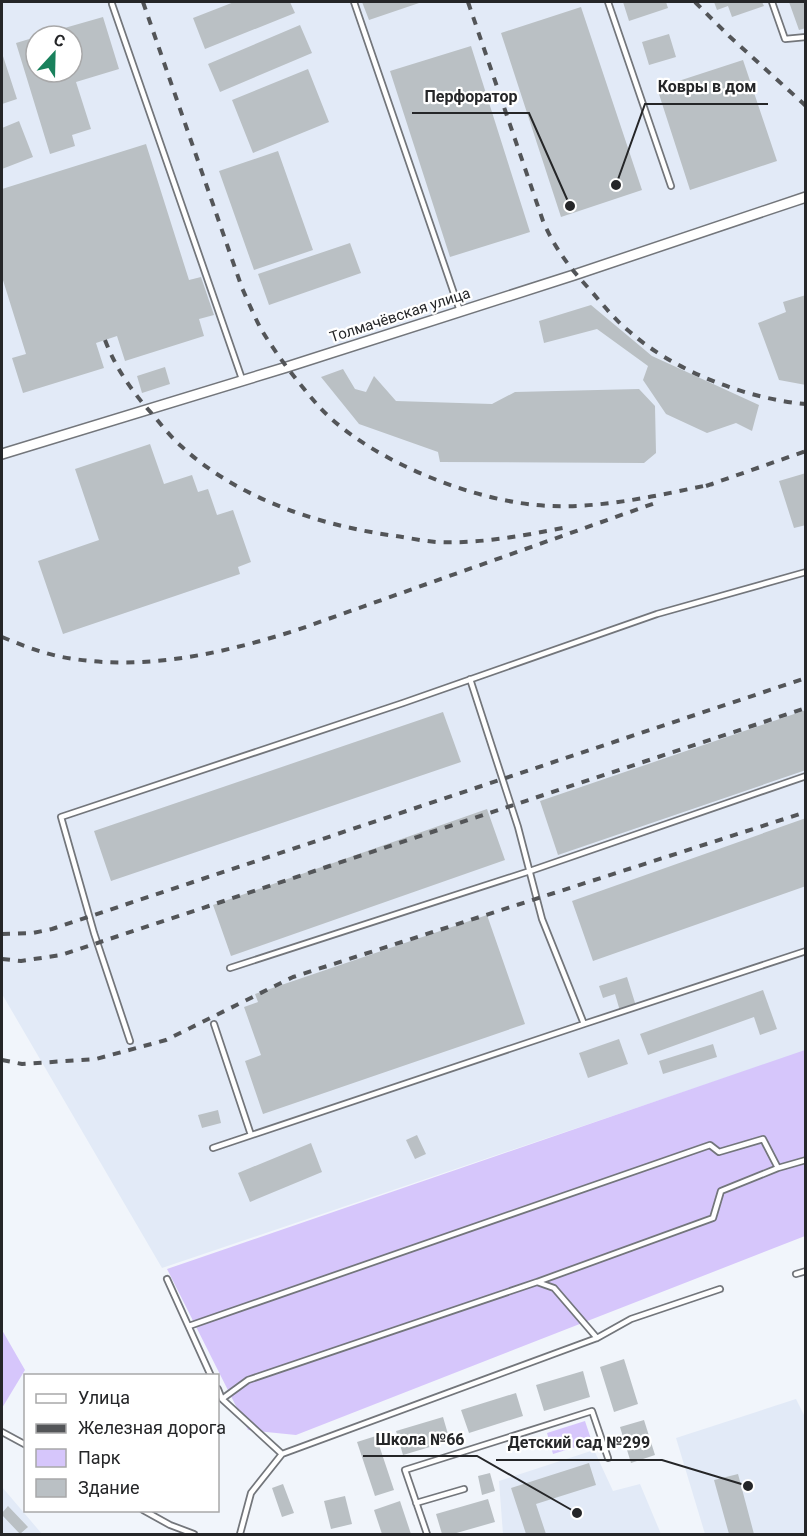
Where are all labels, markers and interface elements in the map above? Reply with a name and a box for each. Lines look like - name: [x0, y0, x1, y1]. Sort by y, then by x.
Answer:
- north arrow: [24, 24, 84, 84]
- text: С: [51, 30, 68, 51]
- callout: Ковры в дом: [645, 70, 768, 104]
- text: Ковры в дом: [658, 77, 756, 96]
- callout: Перфоратор: [412, 79, 529, 113]
- text: Перфоратор: [424, 87, 518, 106]
- street label: Толмачёвская улица: [328, 284, 472, 346]
- legend: [24, 1374, 219, 1512]
- text: Улица: [78, 1387, 130, 1408]
- text: Железная дорога: [78, 1417, 226, 1438]
- callout: Школа №66: [363, 1422, 477, 1456]
- callout: Детский сад №299: [496, 1426, 662, 1460]
- text: Школа №66: [375, 1430, 465, 1449]
- text: Детский сад №299: [508, 1433, 650, 1452]
- text: Парк: [78, 1447, 121, 1468]
- text: Здание: [78, 1477, 140, 1498]

